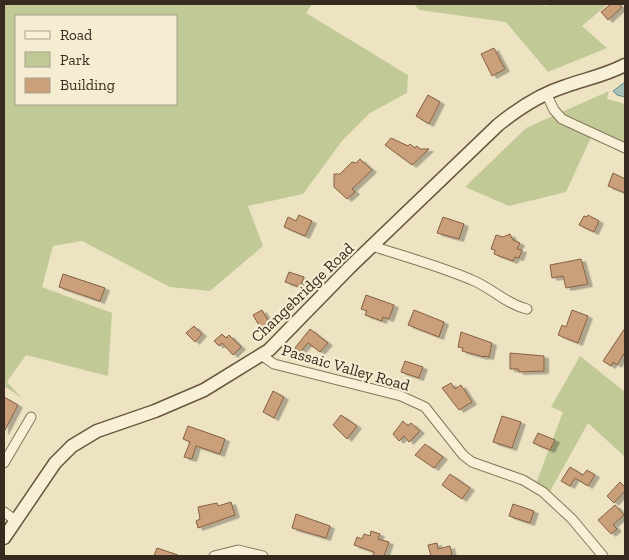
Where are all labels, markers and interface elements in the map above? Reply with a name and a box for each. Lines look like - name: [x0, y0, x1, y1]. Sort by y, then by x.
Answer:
- legend: [15, 15, 178, 105]
- text: Road: [60, 26, 93, 44]
- text: Park: [60, 51, 90, 69]
- text: Building: [60, 76, 115, 94]
- street label: Changebridge Road: [247, 238, 358, 346]
- street label: Passaic Valley Road: [280, 340, 412, 395]

